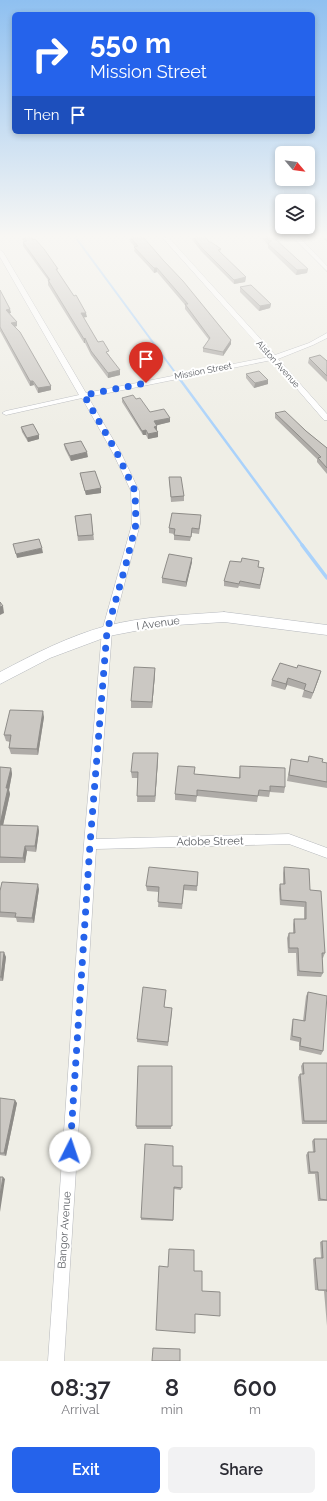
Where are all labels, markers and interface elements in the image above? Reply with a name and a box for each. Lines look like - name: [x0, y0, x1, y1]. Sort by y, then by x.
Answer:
- text: 550 m: [90, 27, 171, 60]
- icon: right: [24, 28, 76, 80]
- text: Mission Street: [90, 61, 207, 82]
- icon: arrive: [67, 104, 89, 126]
- text: Then: [24, 106, 59, 124]
- north arrow: [275, 146, 315, 186]
- map controls: [275, 146, 315, 234]
- button: layers: [275, 194, 315, 234]
- street label: Alston Avenue: [254, 338, 302, 390]
- pin: [129, 342, 163, 383]
- icon: arrive: [135, 348, 157, 370]
- street label: Mission Street: [173, 361, 233, 381]
- street label: I Avenue: [135, 614, 181, 633]
- street label: Adobe Street: [176, 834, 244, 849]
- position arrow: [49, 1130, 91, 1172]
- street label: Bangor Avenue: [55, 1190, 74, 1269]
- text: 08:37: [50, 1373, 111, 1402]
- text: 8: [165, 1373, 179, 1402]
- text: 600: [233, 1373, 277, 1402]
- text: Arrival: [61, 1402, 99, 1417]
- text: min: [161, 1402, 183, 1417]
- text: m: [249, 1402, 261, 1417]
- button: Exit: [12, 1447, 160, 1493]
- button: Share: [168, 1447, 315, 1493]

